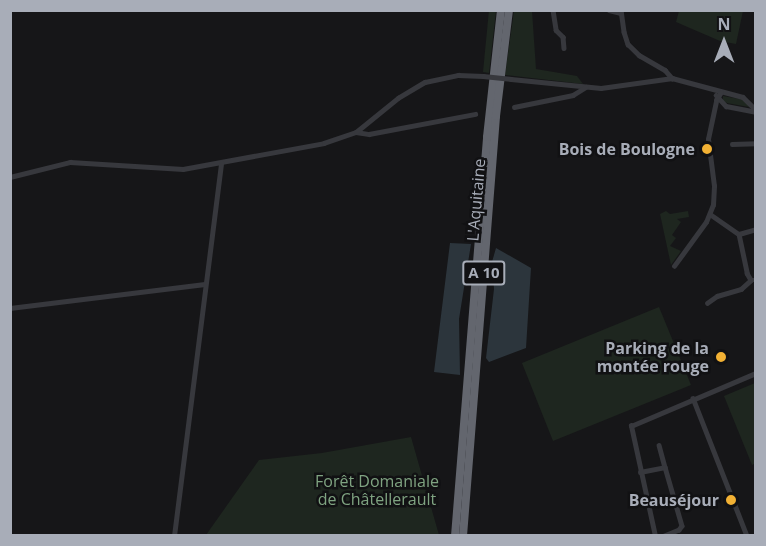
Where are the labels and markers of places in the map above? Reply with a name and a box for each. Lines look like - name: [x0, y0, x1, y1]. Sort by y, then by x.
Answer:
- place label: Bois de Boulogne: [559, 139, 695, 159]
- marker: Bois de Boulogne: [700, 142, 714, 156]
- place label: Parking de la montée rouge: [597, 338, 709, 376]
- marker: Parking de la montée rouge: [714, 350, 728, 364]
- place label: Beauséjour: [629, 490, 719, 510]
- marker: Beauséjour: [724, 493, 738, 507]

